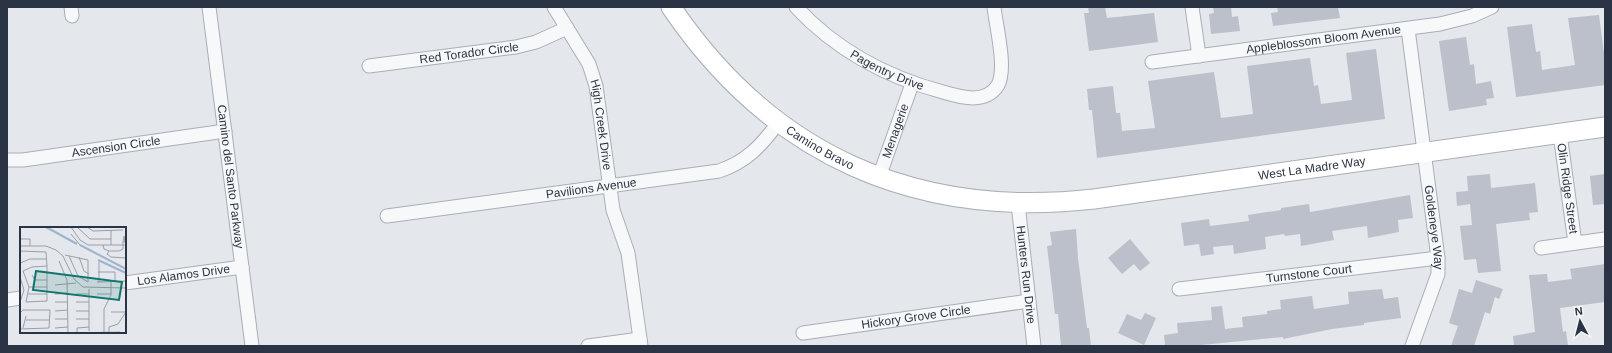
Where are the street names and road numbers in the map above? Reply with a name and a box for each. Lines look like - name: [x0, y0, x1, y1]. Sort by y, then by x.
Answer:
- street label: Appleblossom Bloom Avenue: [1245, 22, 1402, 57]
- street label: Red Torador Circle: [419, 40, 520, 66]
- street label: Pagentry Drive: [848, 47, 926, 93]
- street label: High Creek Drive: [587, 77, 614, 171]
- street label: Menagerie: [879, 101, 912, 160]
- street label: Camino del Santo Parkway: [214, 104, 247, 249]
- street label: Camino Bravo: [783, 123, 856, 173]
- street label: Ascension Circle: [71, 133, 162, 160]
- street label: Olin Ridge Street: [1554, 142, 1581, 235]
- street label: West La Madre Way: [1257, 154, 1366, 183]
- street label: Pavilions Avenue: [545, 175, 638, 201]
- street label: Goldeneye Way: [1422, 184, 1445, 270]
- street label: Hunters Run Drive: [1013, 225, 1038, 325]
- street label: Turnstone Court: [1265, 261, 1353, 286]
- street label: Los Alamos Drive: [136, 262, 231, 288]
- street label: Hickory Grove Circle: [860, 302, 972, 332]

